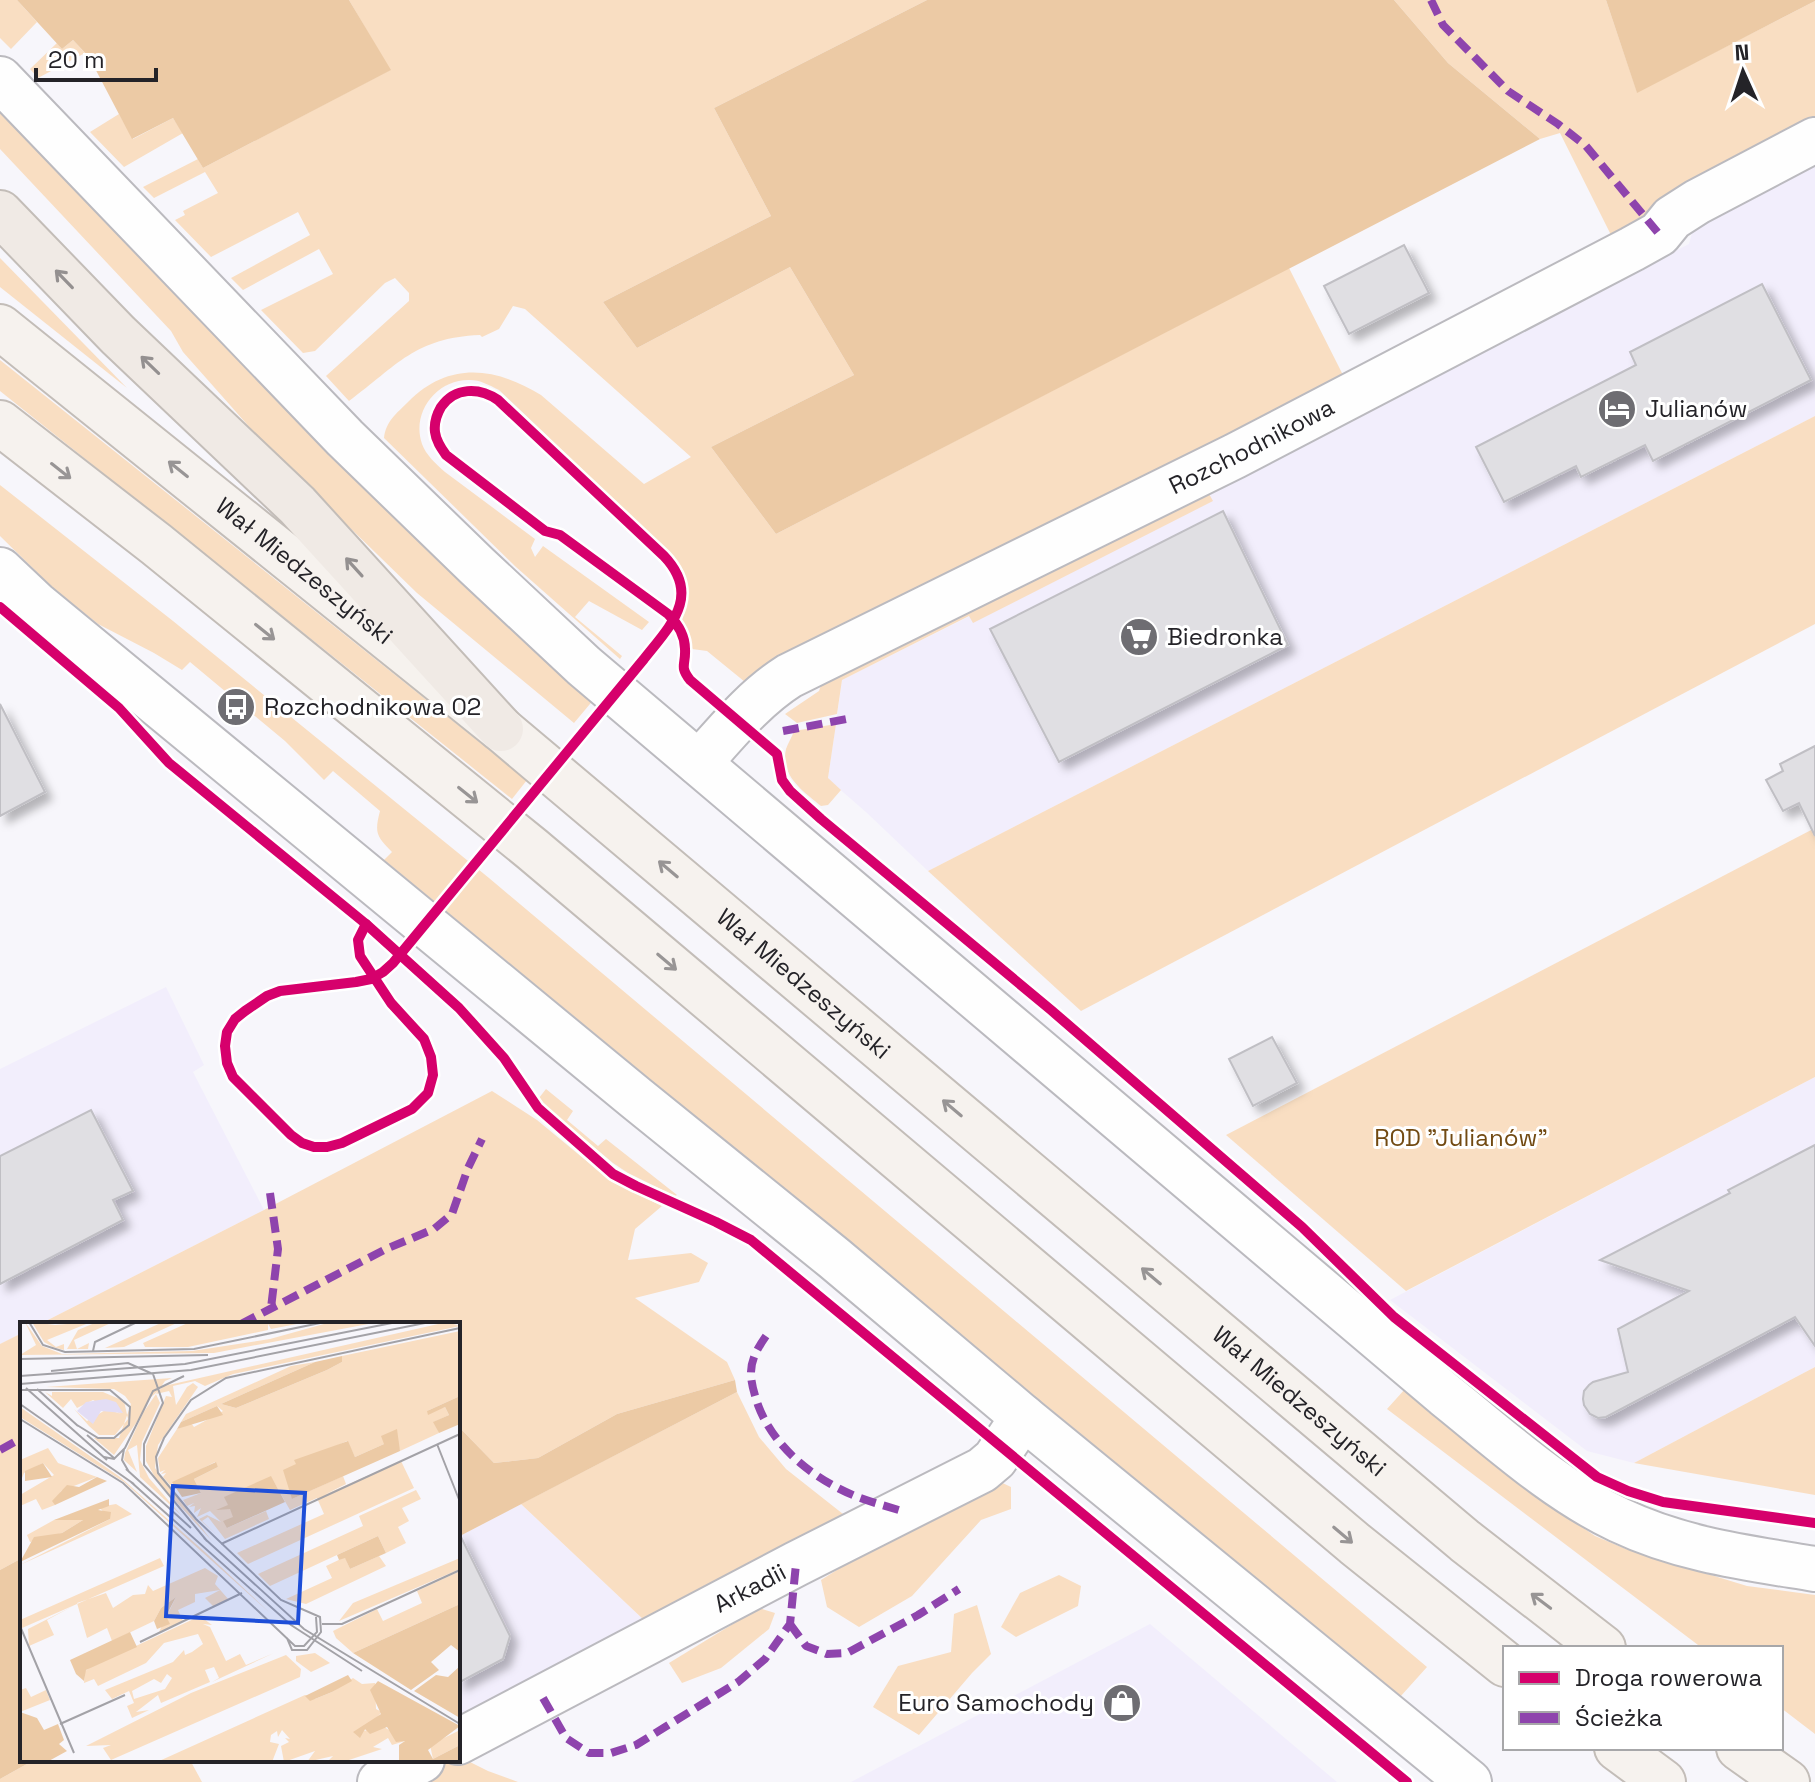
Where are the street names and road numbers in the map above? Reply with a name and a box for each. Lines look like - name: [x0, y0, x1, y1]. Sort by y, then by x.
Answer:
- street label: Rozchodnikowa: [1164, 391, 1339, 501]
- street label: Wał Miedzeszyński: [210, 490, 399, 651]
- street label: Wał Miedzeszyński: [711, 901, 897, 1066]
- street label: Wał Miedzeszyński: [1206, 1319, 1393, 1483]
- street label: Arkadii: [708, 1556, 791, 1620]

